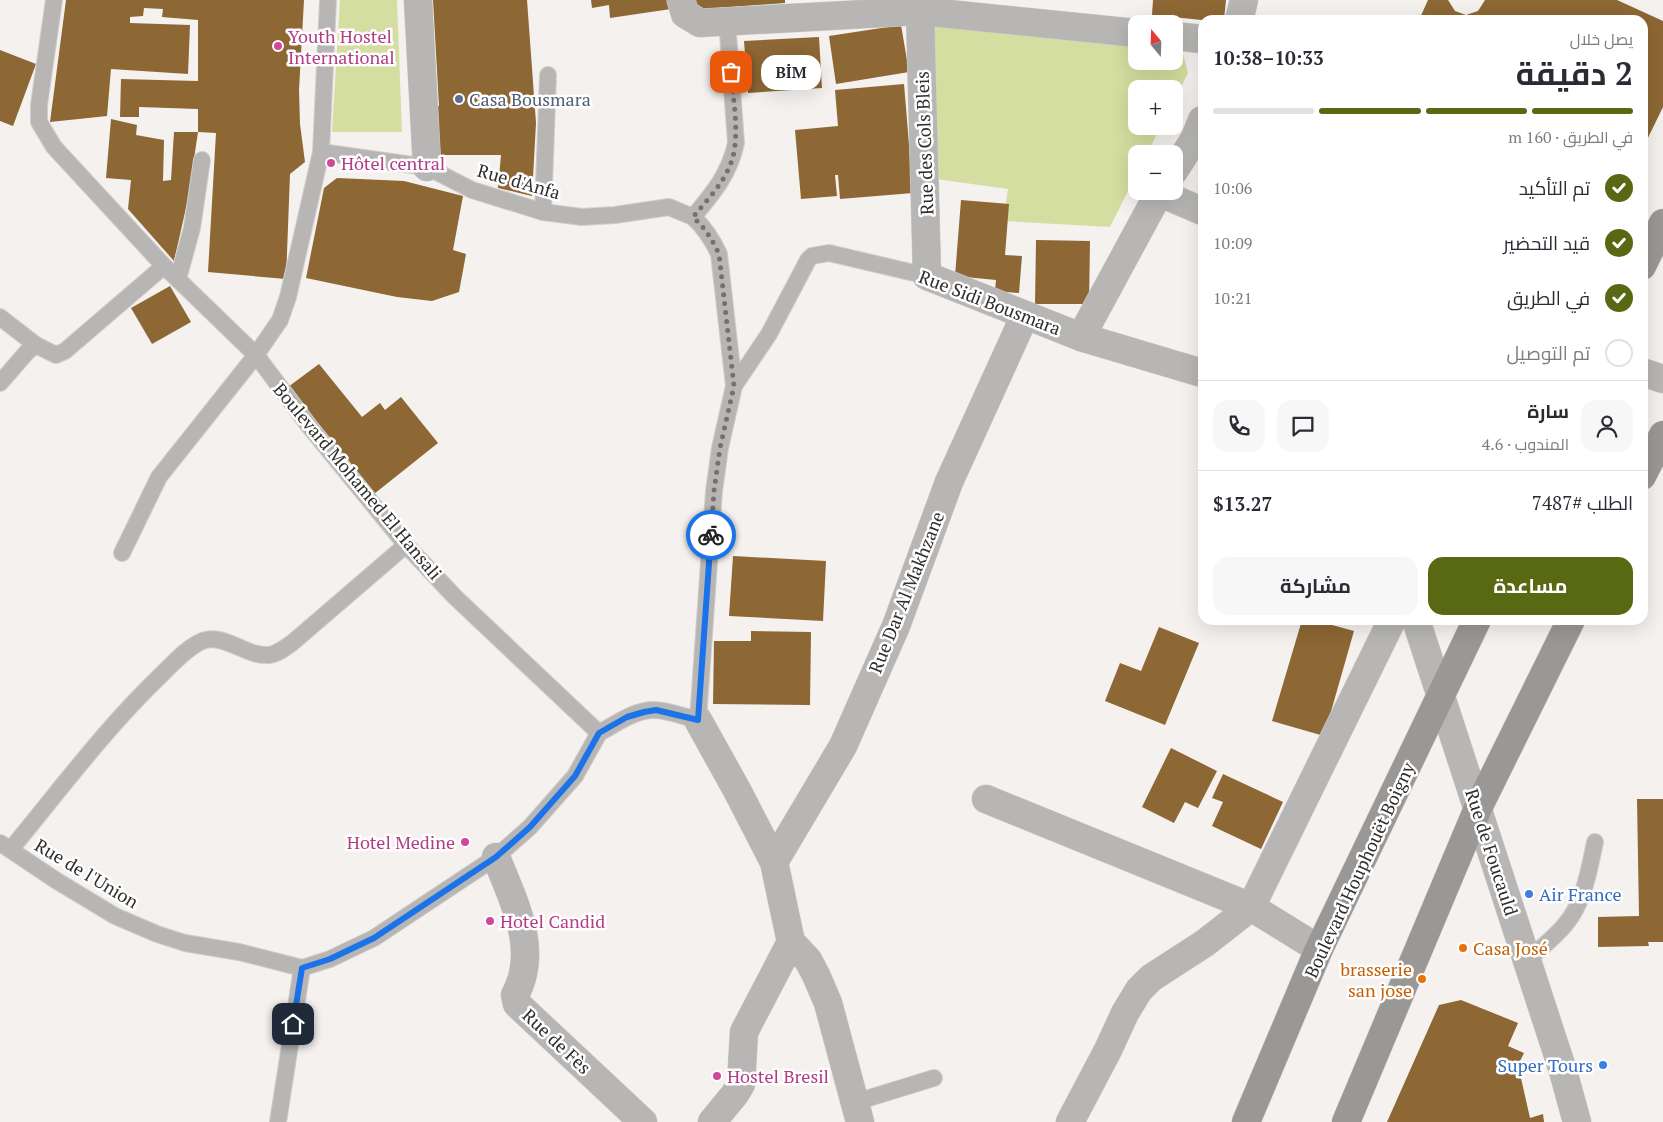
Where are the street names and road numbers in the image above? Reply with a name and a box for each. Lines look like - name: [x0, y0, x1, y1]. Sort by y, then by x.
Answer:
- street label: Rue des Cols Bleis: [909, 71, 939, 215]
- street label: Rue d'Anfa: [475, 158, 563, 204]
- street label: Rue Sidi Bousmara: [916, 264, 1064, 340]
- street label: Boulevard Mohamed El Hansali: [268, 378, 448, 584]
- street label: Rue Dar Al Makhzane: [863, 508, 949, 676]
- street label: Boulevard Houphouët Boigny: [1298, 758, 1420, 982]
- street label: Rue de Foucauld: [1460, 786, 1524, 918]
- street label: Rue de l'Union: [31, 833, 144, 914]
- street label: Rue de Fès: [518, 1003, 596, 1079]

